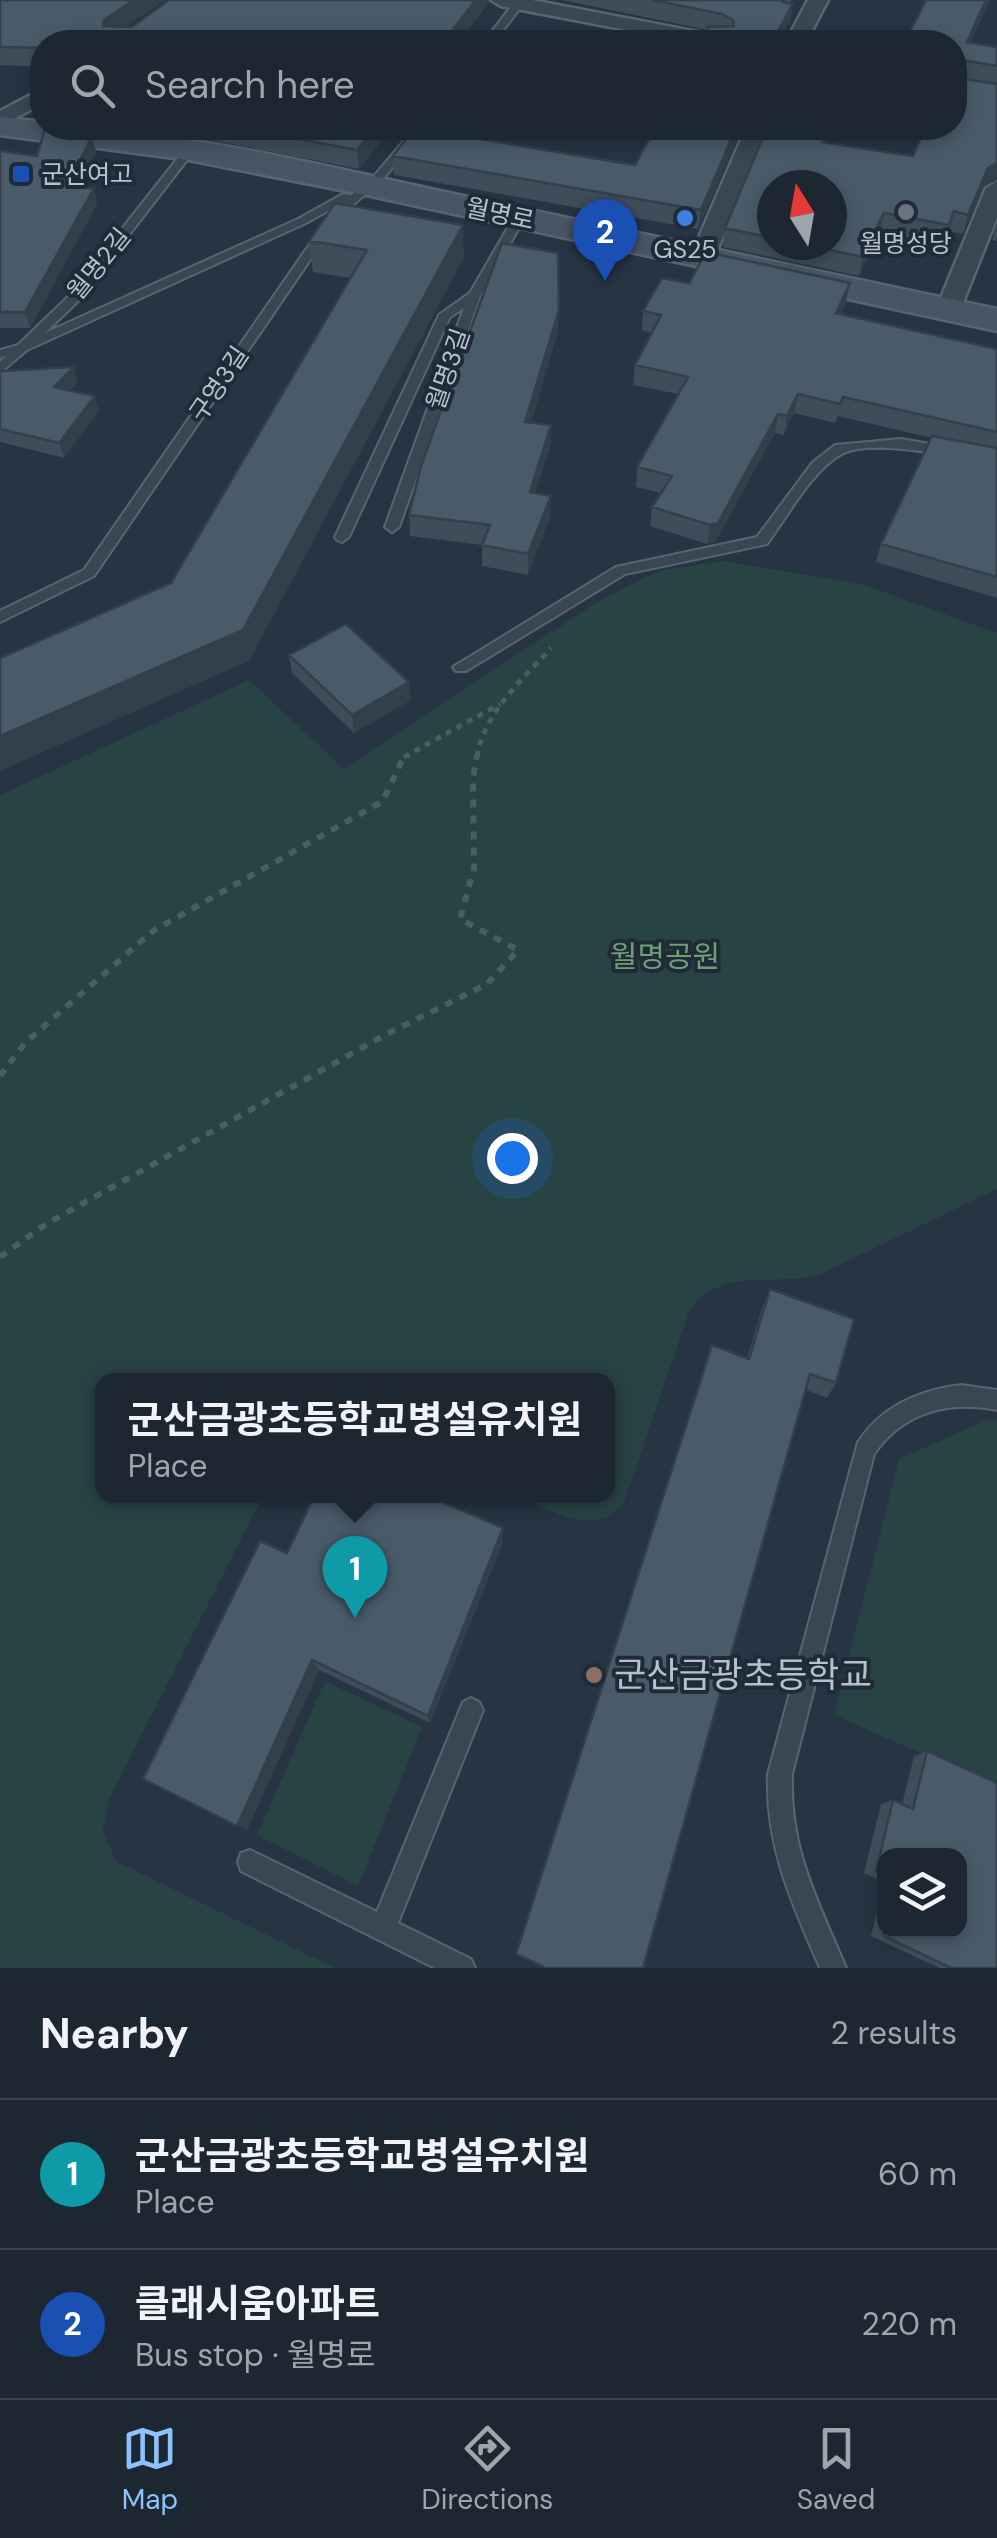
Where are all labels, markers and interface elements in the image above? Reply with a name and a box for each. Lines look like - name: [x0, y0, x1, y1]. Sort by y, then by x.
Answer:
- search box: [30, 30, 967, 140]
- icon: search: [65, 58, 120, 113]
- text: Search here: [145, 60, 355, 110]
- place label: 군산여고: [41, 158, 133, 191]
- marker: 군산여고: [10, 163, 32, 185]
- north arrow: [757, 170, 847, 260]
- street label: 월명로: [463, 191, 537, 237]
- pin: 2: [572, 198, 638, 281]
- marker: 월명성당: [895, 201, 917, 223]
- marker: GS25: [674, 207, 696, 229]
- street label: 월명2길: [60, 221, 138, 307]
- place label: 월명성당: [860, 227, 952, 260]
- place label: GS25: [653, 233, 717, 266]
- street label: 월명3길: [419, 324, 477, 414]
- street label: 구영3길: [182, 340, 256, 428]
- park label: 월명공원: [610, 937, 720, 976]
- your location: [487, 1133, 538, 1184]
- popup: [95, 1373, 615, 1503]
- text: 군산금광초등학교병설유치원: [128, 1395, 582, 1445]
- text: Place: [128, 1445, 207, 1487]
- pin: 1: [322, 1536, 388, 1618]
- place label: 군산금광초등학교: [614, 1652, 872, 1698]
- marker: 군산금광초등학교: [583, 1664, 605, 1686]
- map controls: [877, 1848, 967, 1938]
- button: layers: [877, 1848, 967, 1938]
- text: Nearby: [40, 2006, 189, 2061]
- text: 2 results: [831, 2012, 957, 2054]
- text: 군산금광초등학교병설유치원: [135, 2131, 589, 2181]
- text: 1: [67, 2153, 78, 2195]
- text: 60 m: [878, 2153, 957, 2195]
- text: Place: [135, 2181, 215, 2223]
- text: 클래시움아파트: [135, 2279, 380, 2329]
- text: 2: [63, 2303, 82, 2345]
- text: 220 m: [862, 2303, 957, 2345]
- text: Bus stop · 월명로: [135, 2334, 375, 2376]
- tab: Map: [122, 2421, 178, 2518]
- tab: Directions: [422, 2421, 553, 2518]
- tab: Saved: [797, 2421, 875, 2518]

